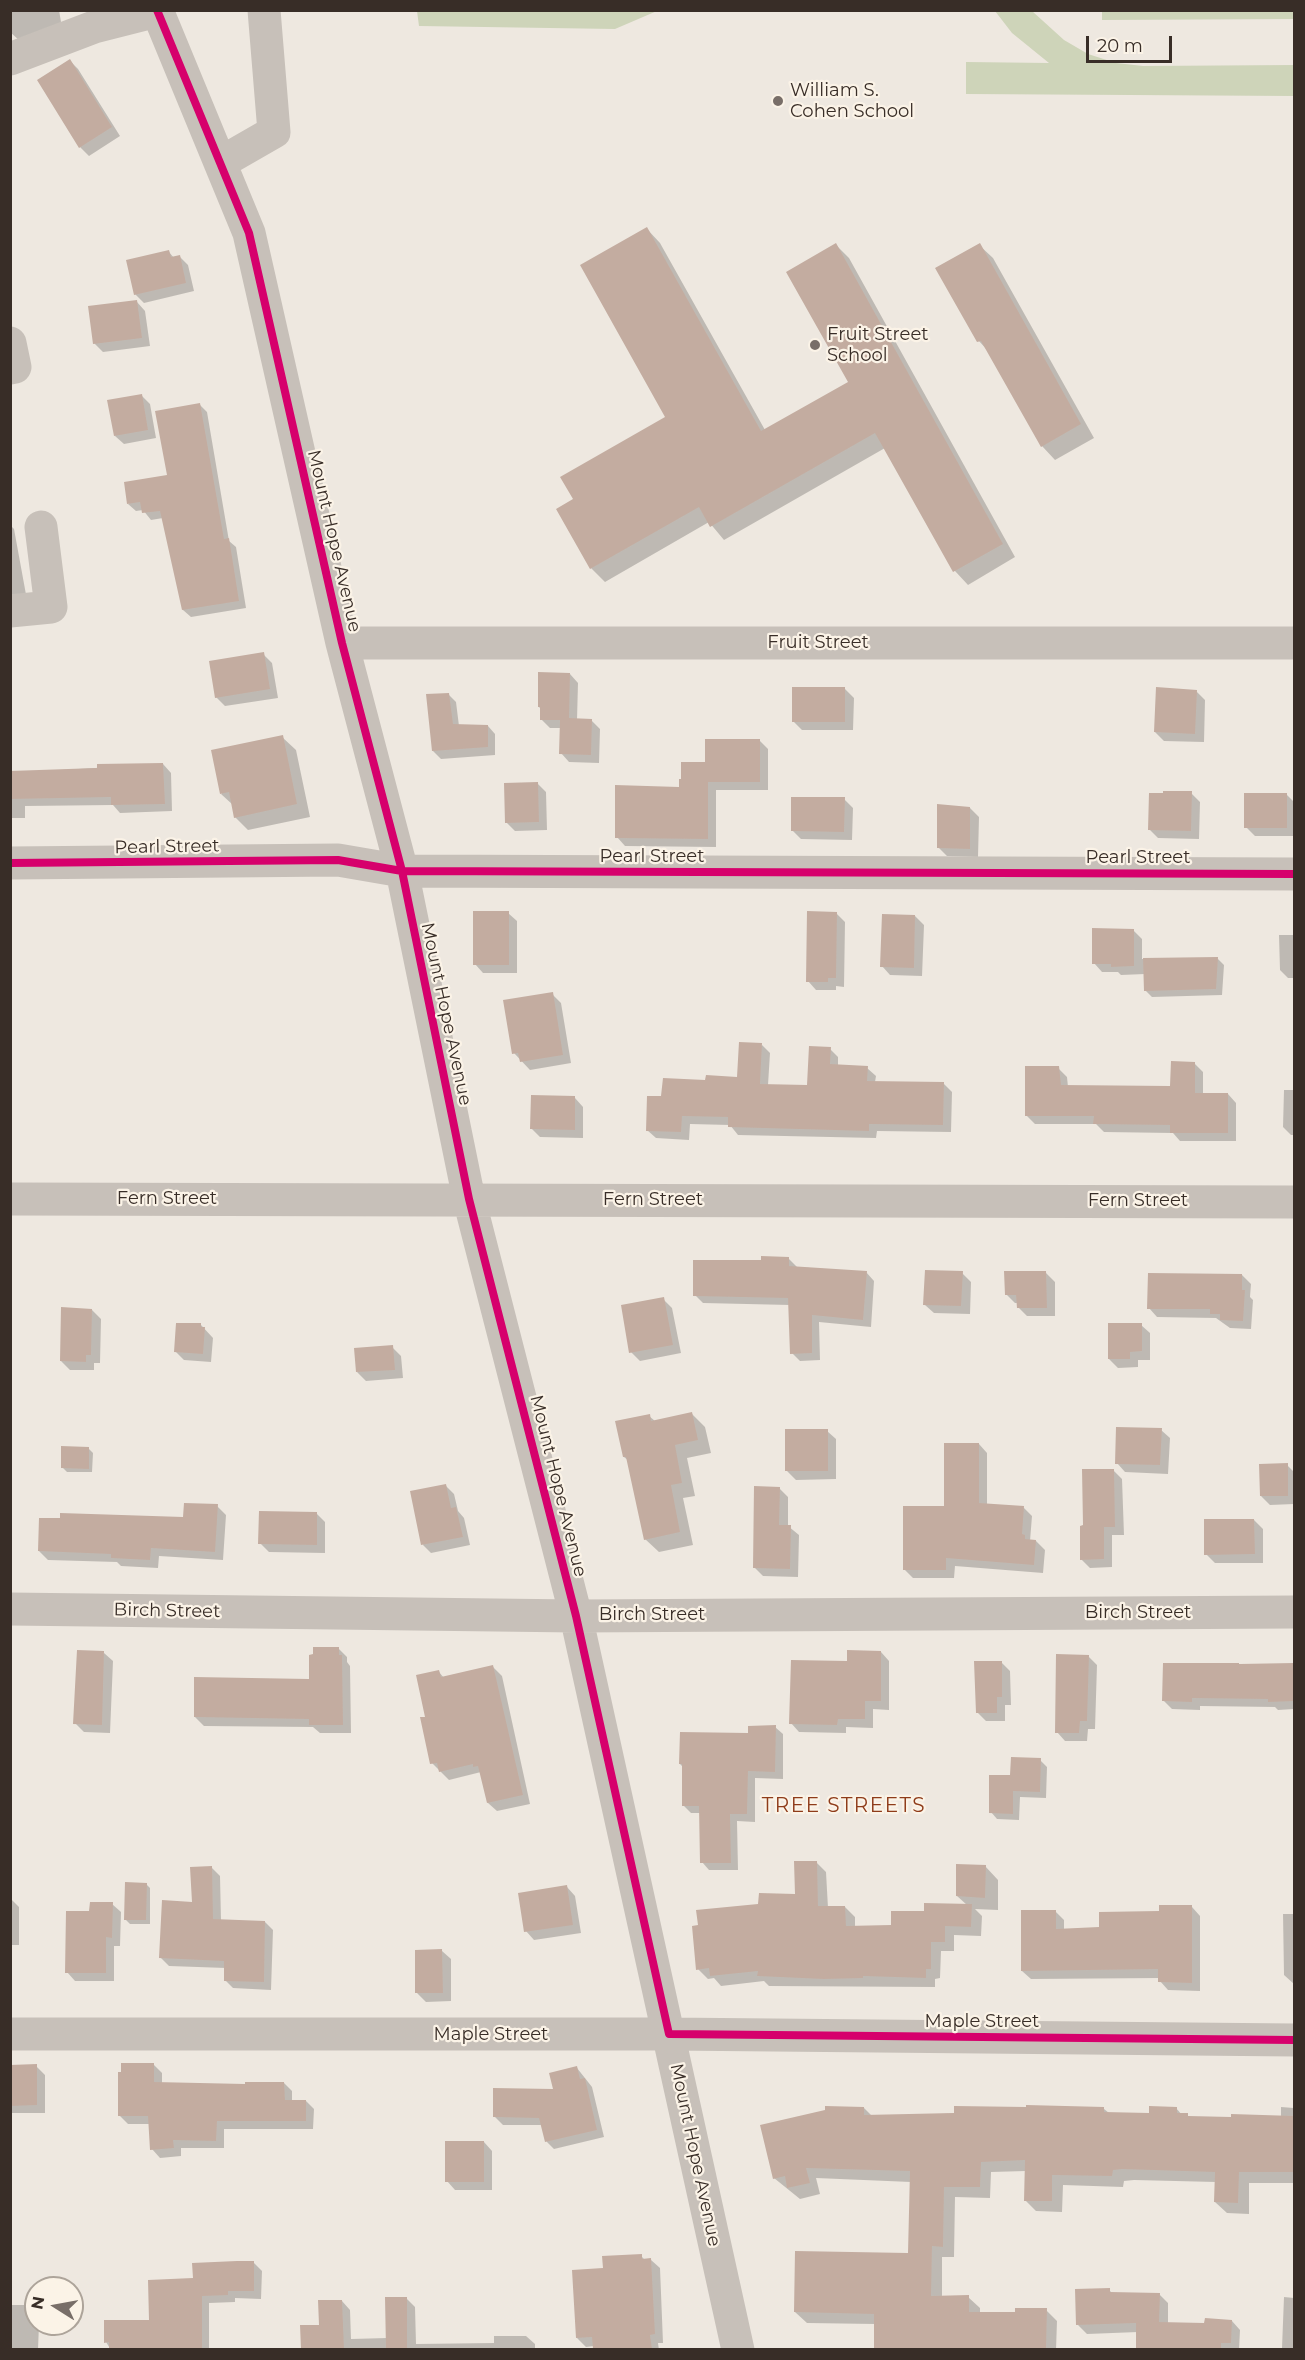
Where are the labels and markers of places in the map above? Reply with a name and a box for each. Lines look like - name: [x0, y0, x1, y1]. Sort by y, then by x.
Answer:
- place label: William S. Cohen School: [790, 80, 914, 122]
- marker: William S. Cohen School: [771, 94, 785, 108]
- place label: Fruit Street School: [827, 324, 929, 366]
- marker: Fruit Street School: [808, 338, 822, 352]

